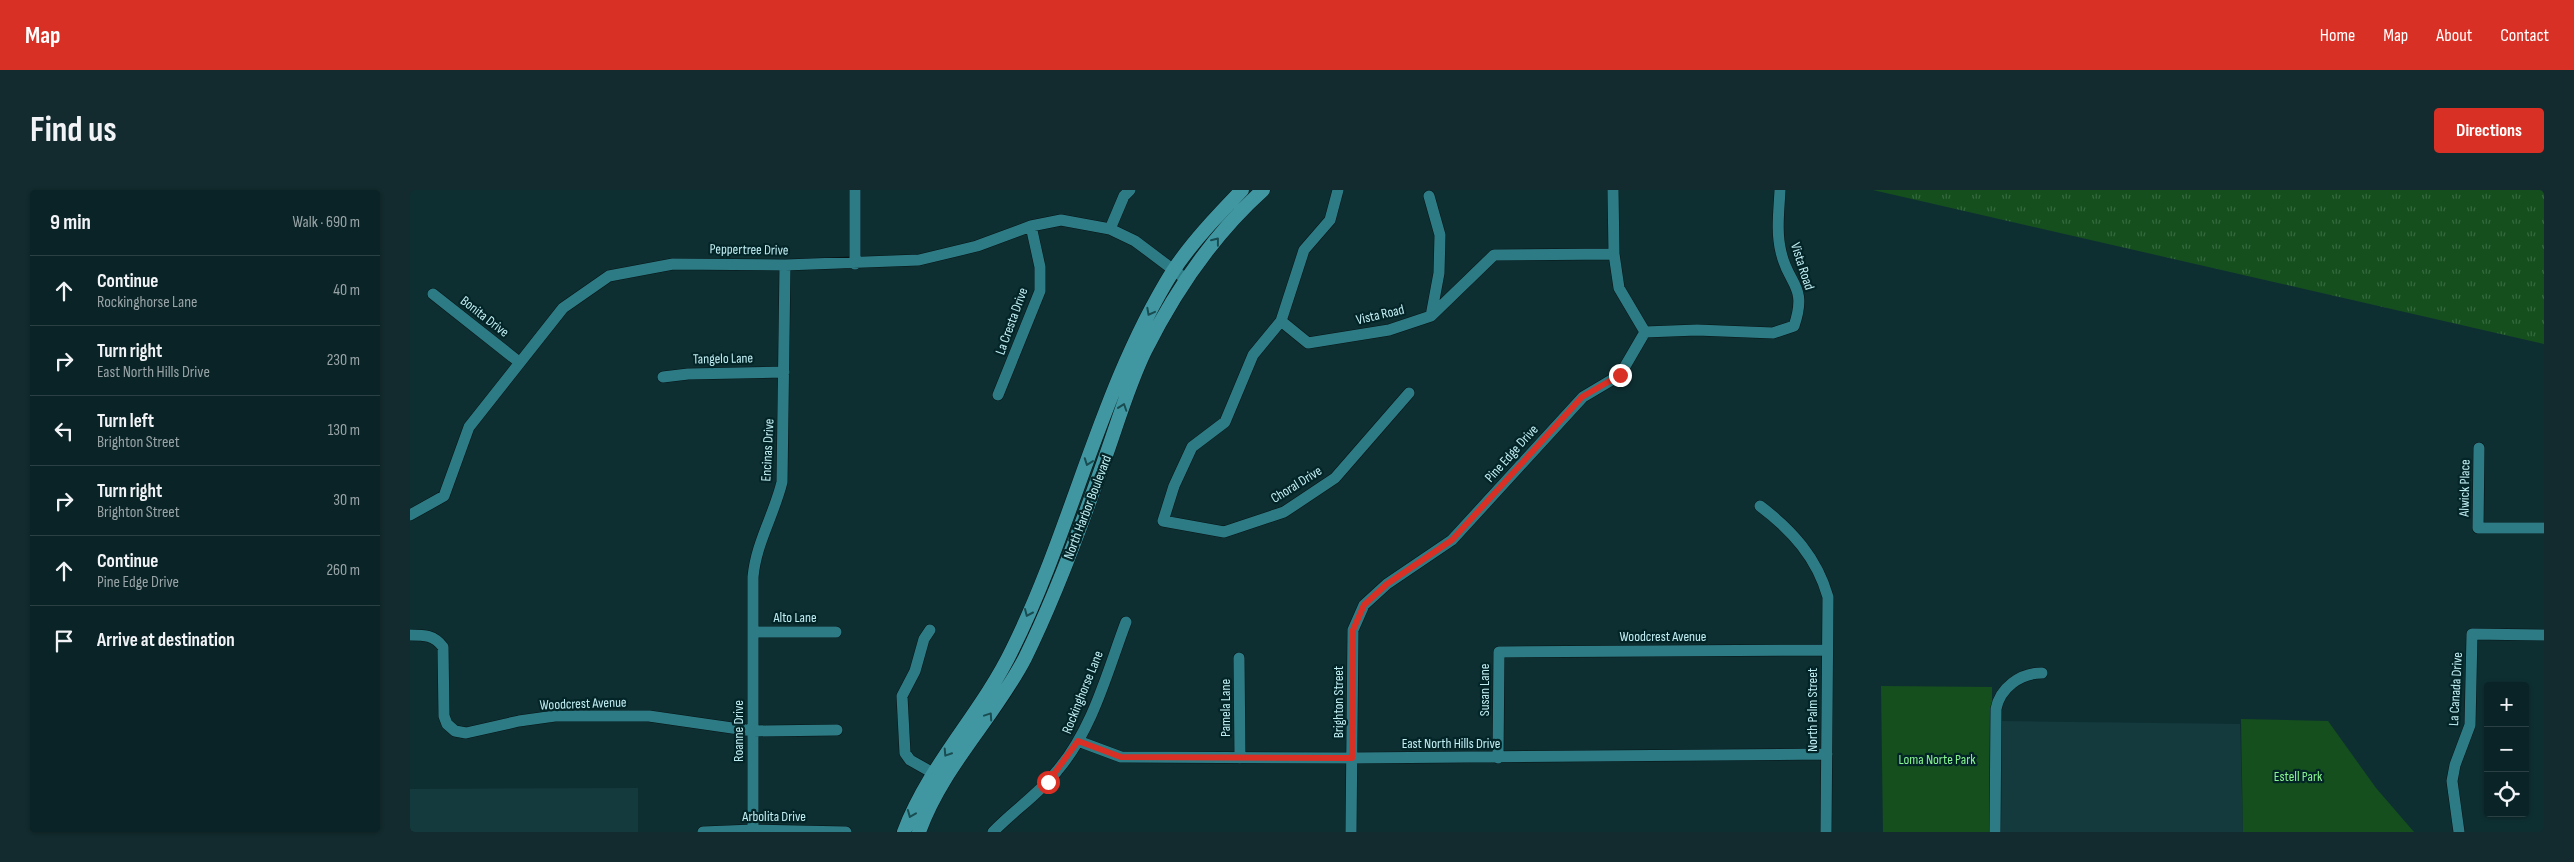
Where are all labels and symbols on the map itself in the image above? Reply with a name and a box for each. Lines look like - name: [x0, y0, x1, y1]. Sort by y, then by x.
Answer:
- one-way arrow: [1210, 237, 1219, 247]
- street label: Peppertree Drive: [709, 240, 789, 259]
- street label: Vista Road: [1787, 240, 1818, 292]
- street label: La Cresta Drive: [991, 285, 1031, 357]
- street label: Bonita Drive: [457, 292, 512, 341]
- street label: Vista Road: [1354, 301, 1406, 328]
- one-way arrow: [1146, 307, 1156, 316]
- street label: Tangelo Lane: [693, 349, 753, 368]
- route end: [1609, 364, 1632, 387]
- one-way arrow: [1118, 403, 1128, 412]
- street label: Encinas Drive: [757, 418, 778, 482]
- street label: Pine Edge Drive: [1481, 421, 1542, 486]
- street label: North Harbor Boulevard: [1060, 453, 1115, 562]
- one-way arrow: [1084, 457, 1094, 466]
- street label: Alwick Place: [2455, 459, 2474, 518]
- street label: Choral Drive: [1268, 462, 1325, 507]
- one-way arrow: [1024, 608, 1035, 617]
- street label: Alto Lane: [772, 609, 817, 626]
- street label: Woodcrest Avenue: [1619, 628, 1707, 645]
- street label: Rockinghorse Lane: [1058, 648, 1107, 736]
- street label: La Canada Drive: [2445, 652, 2466, 726]
- street label: Susan Lane: [1476, 664, 1493, 716]
- street label: Brighton Street: [1330, 666, 1347, 738]
- street label: North Palm Street: [1804, 668, 1821, 752]
- street label: Pamela Lane: [1217, 679, 1234, 737]
- street label: Woodcrest Avenue: [539, 693, 627, 714]
- street label: Roanne Drive: [730, 700, 747, 762]
- one-way arrow: [983, 712, 992, 721]
- street label: East North Hills Drive: [1402, 735, 1500, 752]
- one-way arrow: [943, 747, 953, 756]
- park label: Loma Norte Park: [1898, 751, 1976, 768]
- park label: Estell Park: [2274, 768, 2323, 785]
- route start: [1037, 771, 1060, 794]
- street label: Arbolita Drive: [741, 808, 806, 825]
- one-way arrow: [907, 809, 918, 818]

